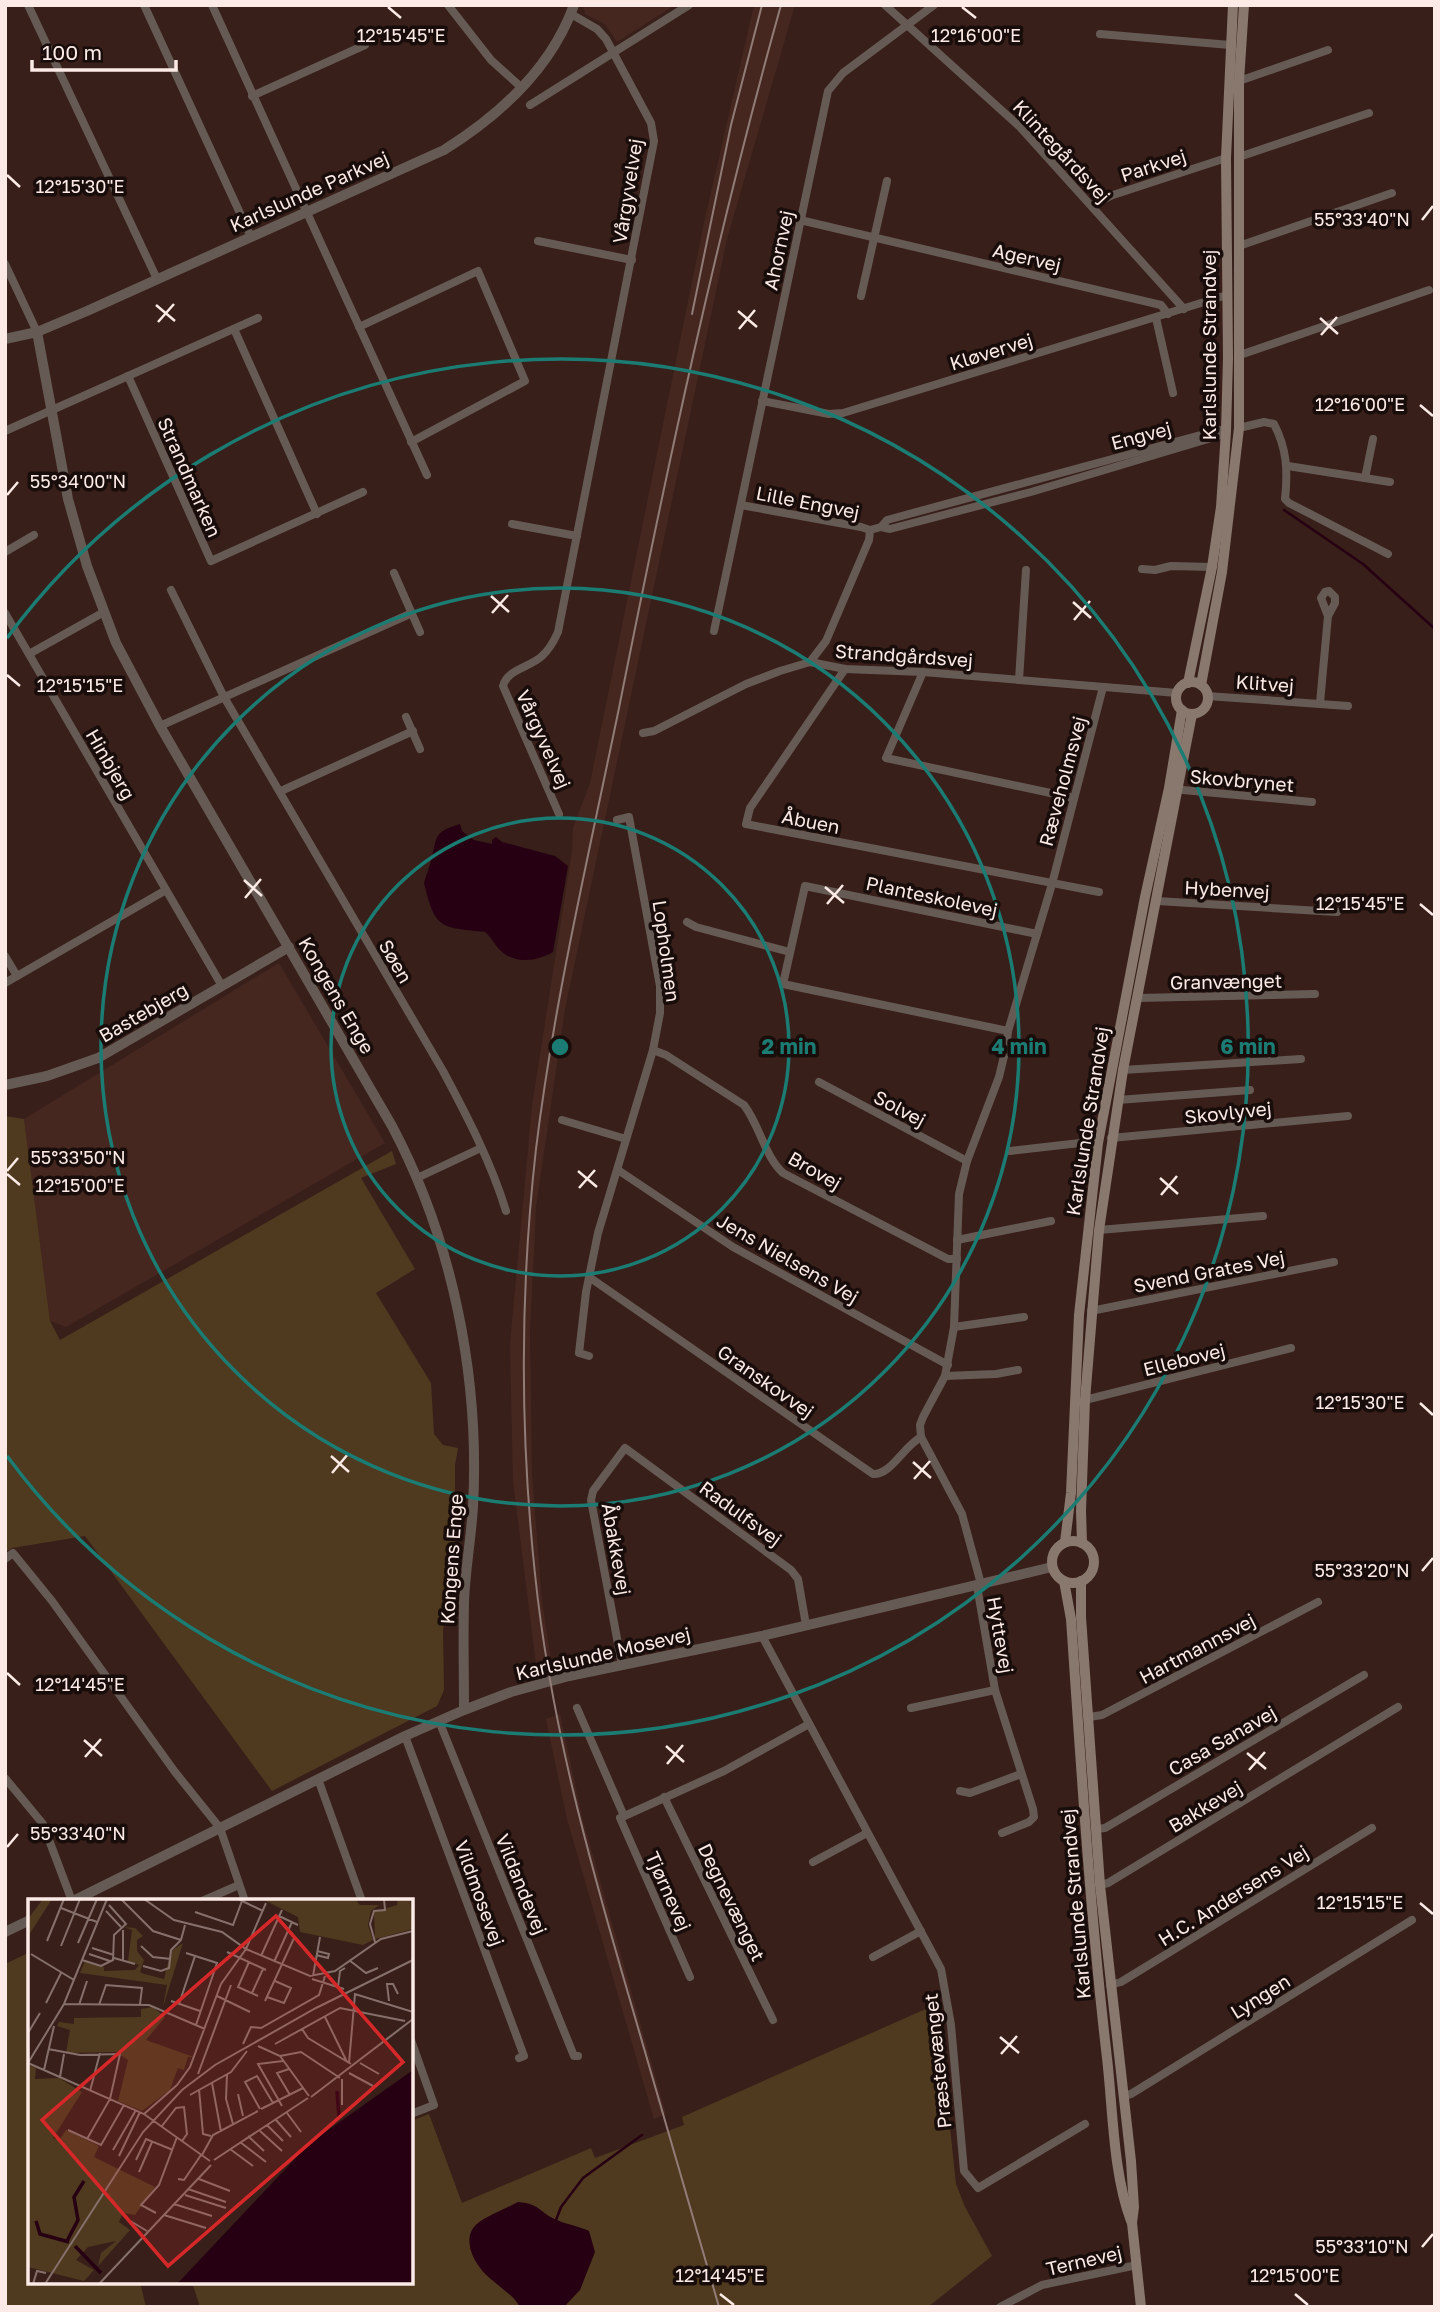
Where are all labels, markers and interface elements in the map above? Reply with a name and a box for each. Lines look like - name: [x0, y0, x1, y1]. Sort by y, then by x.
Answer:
- text: 12°15'45"E: [357, 24, 445, 46]
- text: 12°16'00"E: [931, 24, 1021, 46]
- scale bar: [32, 28, 175, 72]
- text: 100 m: [42, 39, 102, 65]
- street label: Klintegårdsvej: [1009, 95, 1115, 207]
- street label: Vårgyvelvej: [607, 137, 647, 245]
- street label: Parkvej: [1117, 144, 1189, 186]
- street label: Karlslunde Parkvej: [226, 146, 392, 236]
- text: 12°15'30"E: [35, 175, 125, 197]
- street label: Ahornvej: [758, 208, 798, 292]
- text: 55°33'40"N: [1314, 208, 1410, 230]
- street label: Agervej: [991, 238, 1063, 276]
- street label: Karlslunde Strandvej: [1197, 249, 1220, 441]
- street label: Kløvervej: [947, 327, 1035, 375]
- text: 12°16'00"E: [1315, 393, 1405, 415]
- street label: Strandmarken: [153, 414, 227, 540]
- street label: Engvej: [1108, 416, 1174, 454]
- text: 55°34'00"N: [30, 470, 126, 492]
- street label: Lille Engvej: [754, 481, 862, 523]
- street label: Strandgårdsvej: [834, 639, 974, 671]
- street label: Klitvej: [1235, 669, 1295, 697]
- text: 12°15'15"E: [37, 674, 123, 696]
- street label: Vårgyvelvej: [512, 686, 576, 792]
- street label: Ræveholmsvej: [1034, 713, 1090, 849]
- street label: Hinbjerg: [82, 725, 140, 803]
- street label: Skovbrynet: [1189, 764, 1295, 796]
- street label: Åbuen: [780, 804, 842, 838]
- street label: Planteskolevej: [864, 871, 1000, 921]
- street label: Hybenvej: [1184, 875, 1270, 903]
- text: 12°15'45"E: [1316, 892, 1404, 914]
- street label: Lopholmen: [648, 899, 686, 1003]
- street label: Kongens Enge: [294, 933, 380, 1057]
- street label: Søen: [374, 935, 418, 987]
- street label: Granvænget: [1170, 969, 1282, 993]
- street label: Bastebjerg: [94, 977, 192, 1047]
- street label: Karlslunde Strandvej: [1061, 1025, 1113, 1217]
- text: 2 min: [762, 1033, 816, 1059]
- text: 4 min: [991, 1033, 1047, 1059]
- text: 6 min: [1220, 1033, 1276, 1059]
- centre of rings: [548, 1035, 572, 1059]
- street label: Solvej: [870, 1085, 930, 1131]
- street label: Skovlyvej: [1183, 1096, 1273, 1128]
- text: 55°33'50"N: [30, 1146, 126, 1168]
- street label: Brovej: [784, 1146, 846, 1194]
- text: 12°15'00"E: [35, 1174, 125, 1196]
- street label: Jens Nielsens Vej: [713, 1208, 863, 1308]
- street label: Svend Grates Vej: [1131, 1245, 1287, 1297]
- street label: Ellebovej: [1141, 1338, 1227, 1380]
- street label: Granskovvej: [714, 1339, 818, 1423]
- text: 12°15'30"E: [1315, 1391, 1405, 1413]
- street label: Radulfsvej: [696, 1476, 786, 1550]
- street label: Kongens Enge: [435, 1493, 467, 1625]
- street label: Åbakkevej: [598, 1501, 636, 1597]
- text: 55°33'20"N: [1314, 1559, 1410, 1581]
- street label: Hyttevej: [983, 1595, 1019, 1675]
- street label: Hartmannsvej: [1135, 1608, 1259, 1688]
- street label: Karlslunde Mosevej: [513, 1622, 693, 1684]
- text: 12°14'45"E: [35, 1673, 125, 1695]
- street label: Casa Sanavej: [1164, 1700, 1280, 1780]
- street label: Bakkevej: [1164, 1775, 1246, 1837]
- street label: Karlslunde Strandvej: [1055, 1808, 1095, 2000]
- text: 55°33'40"N: [30, 1822, 126, 1844]
- street label: Vildandevej: [491, 1830, 553, 1938]
- street label: Vildmosevej: [450, 1837, 510, 1949]
- street label: Degnevænget: [694, 1839, 770, 1965]
- street label: H.C. Andersens Vej: [1154, 1840, 1312, 1950]
- street label: Tjørnevej: [641, 1848, 697, 1934]
- text: 12°15'15"E: [1317, 1891, 1403, 1913]
- inset map: [28, 1899, 413, 2284]
- street label: Lyngen: [1226, 1969, 1294, 2023]
- street label: Præstevænget: [918, 1992, 956, 2130]
- text: 55°33'10"N: [1315, 2235, 1409, 2257]
- street label: Ternevej: [1044, 2240, 1124, 2280]
- text: 12°14'45"E: [675, 2264, 765, 2286]
- text: 12°15'00"E: [1250, 2264, 1340, 2286]

